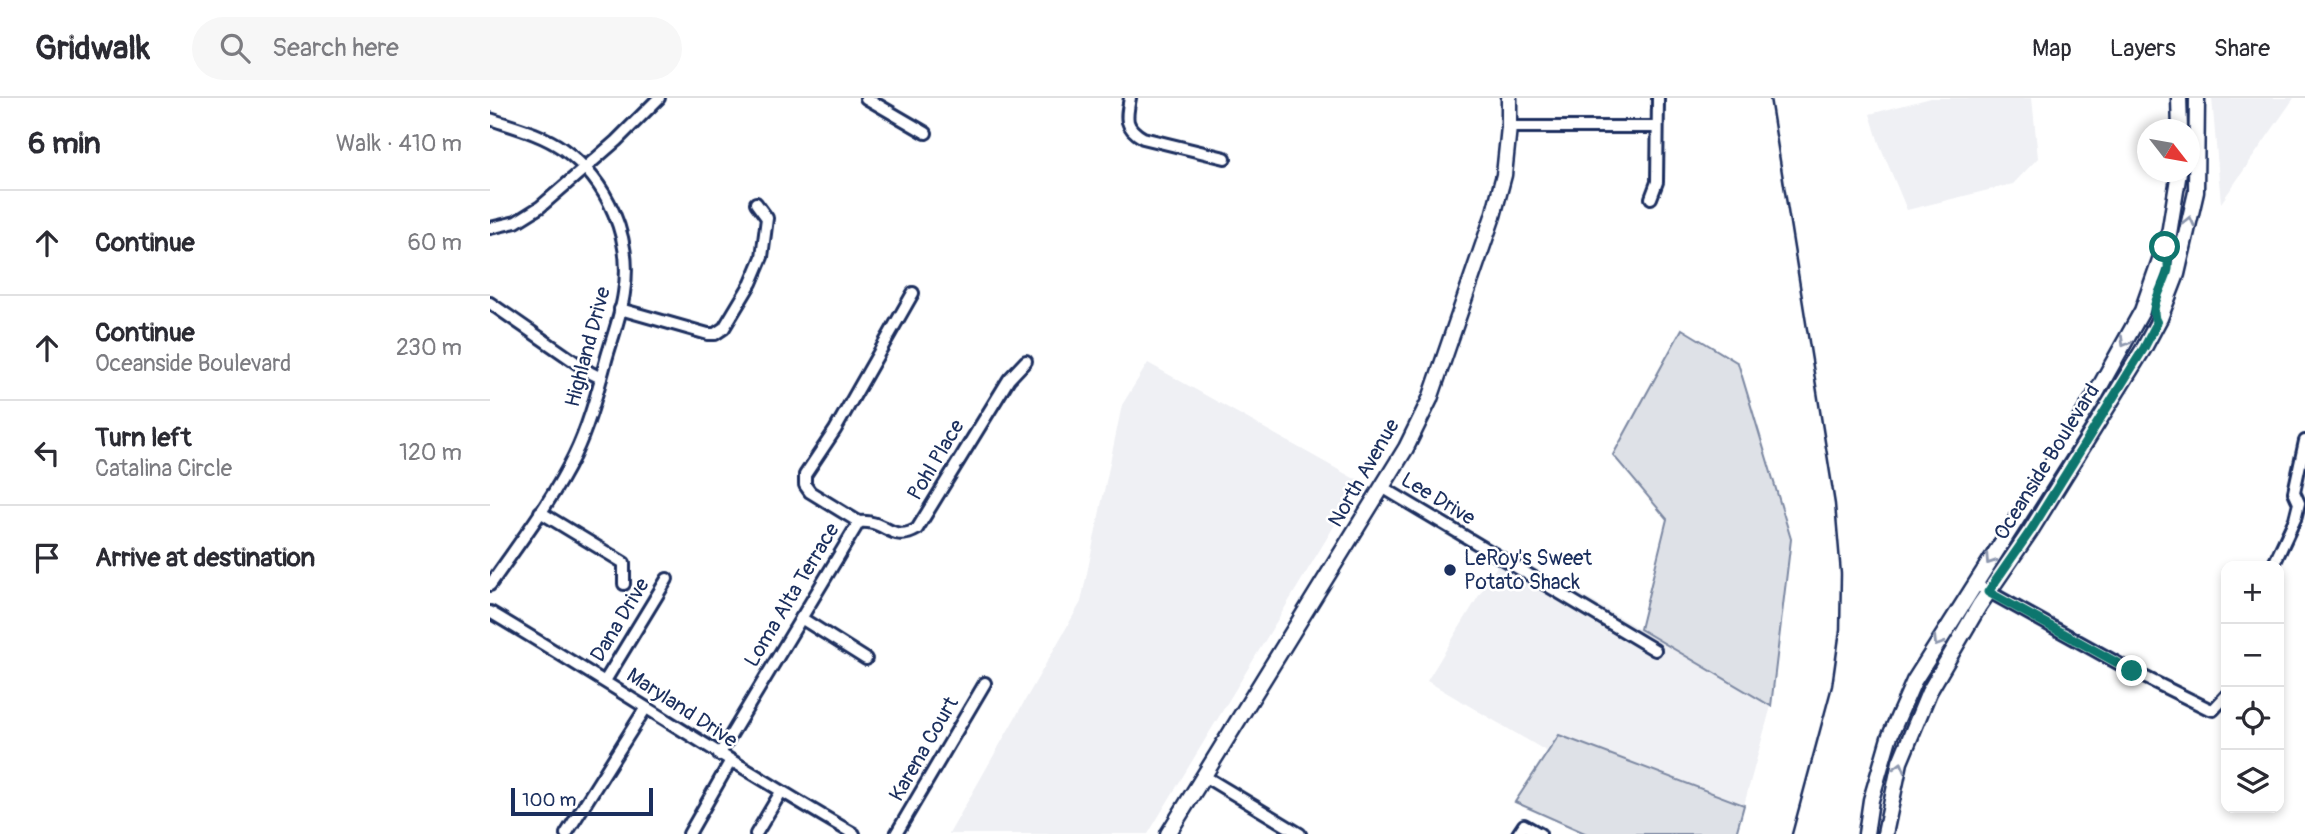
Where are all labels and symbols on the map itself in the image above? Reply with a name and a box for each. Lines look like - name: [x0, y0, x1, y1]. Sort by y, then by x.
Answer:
- north arrow: [2137, 119, 2200, 182]
- one-way arrow: [2181, 215, 2195, 227]
- route start: [2149, 231, 2180, 262]
- street label: Highland Drive: [559, 283, 617, 410]
- one-way arrow: [2120, 335, 2133, 348]
- street label: Oceanside Boulevard: [1988, 379, 2106, 545]
- street label: Pohl Place: [901, 414, 971, 505]
- street label: North Avenue: [1322, 414, 1406, 532]
- street label: Lee Drive: [1396, 466, 1481, 532]
- street label: Loma Alta Terrace: [738, 517, 846, 672]
- place label: LeRoy's Sweet Potato Shack: [1464, 545, 1592, 596]
- one-way arrow: [1985, 552, 1998, 565]
- marker: LeRoy's Sweet Potato Shack: [1442, 562, 1458, 578]
- street label: Dana Drive: [584, 572, 656, 667]
- one-way arrow: [1934, 634, 1947, 647]
- route end: [2116, 655, 2147, 686]
- street label: Maryland Drive: [621, 662, 743, 754]
- street label: Karena Court: [883, 691, 965, 806]
- one-way arrow: [1892, 762, 1906, 774]
- scale bar: [511, 785, 653, 817]

